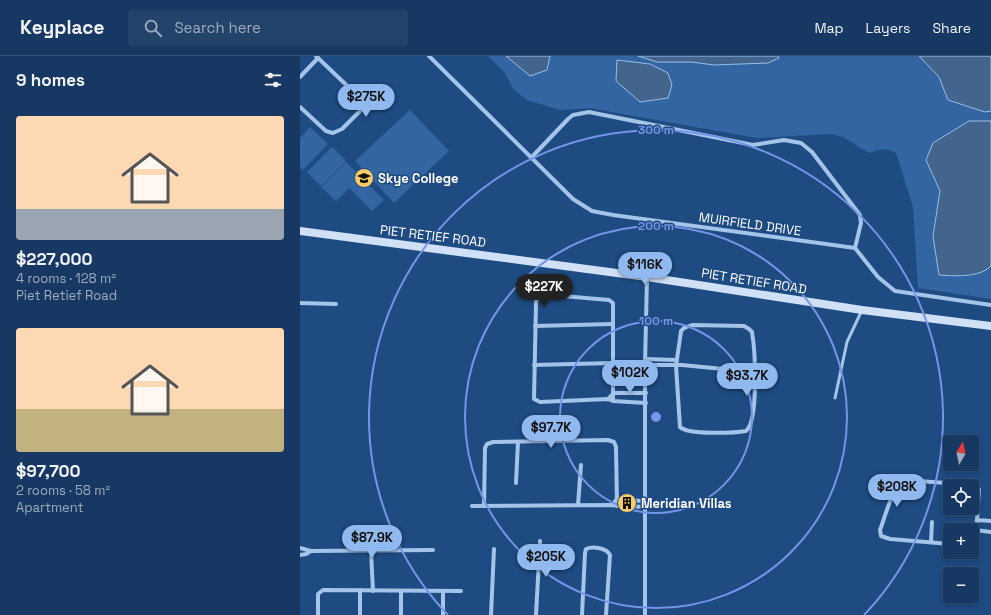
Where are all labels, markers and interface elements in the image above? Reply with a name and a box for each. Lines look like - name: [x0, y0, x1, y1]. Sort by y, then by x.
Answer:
- search box: [128, 10, 408, 46]
- text: Keyplace: [20, 15, 104, 40]
- icon: search: [142, 17, 164, 39]
- text: Search here: [174, 18, 261, 37]
- text: Map: [814, 19, 844, 37]
- text: Layers: [866, 19, 910, 37]
- text: Share: [932, 19, 971, 37]
- text: 9 homes: [16, 69, 85, 91]
- icon: filters: [262, 69, 284, 91]
- pin: $275K: [338, 84, 394, 118]
- text: $275K: [347, 88, 385, 105]
- text: 300 m: [638, 122, 674, 138]
- icon: home: [114, 142, 186, 214]
- school or university icon: Skye College: [353, 167, 375, 189]
- place label: Skye College: [378, 170, 459, 187]
- street label: MUIRFIELD DRIVE: [698, 208, 802, 240]
- text: 200 m: [638, 218, 674, 234]
- street label: PIET RETIEF ROAD: [379, 221, 487, 251]
- text: $227,000: [16, 248, 92, 270]
- pin: $116K: [617, 252, 673, 286]
- text: $116K: [627, 256, 663, 273]
- street label: PIET RETIEF ROAD: [700, 264, 808, 298]
- text: 4 rooms · 128 m²: [16, 270, 116, 287]
- pin: $227K: [516, 274, 572, 308]
- text: $227K: [525, 278, 563, 295]
- text: Piet Retief Road: [16, 287, 117, 304]
- text: 100 m: [639, 313, 673, 329]
- icon: home: [114, 354, 186, 426]
- pin: $102K: [602, 360, 658, 394]
- pin: $93.7K: [714, 363, 780, 397]
- text: $102K: [611, 364, 649, 381]
- text: $93.7K: [726, 367, 768, 384]
- centre of rings: [649, 410, 663, 424]
- pin: $97.7K: [518, 415, 584, 449]
- text: $97.7K: [531, 419, 571, 436]
- north arrow: [943, 435, 979, 471]
- map controls: [943, 435, 979, 603]
- text: $97,700: [16, 460, 81, 482]
- pin: $208K: [869, 474, 925, 508]
- text: $208K: [877, 478, 917, 495]
- button: locate: [943, 479, 979, 515]
- text: 2 rooms · 58 m²: [16, 482, 110, 499]
- building icon: Meridian Villas: [616, 492, 638, 514]
- place label: Meridian Villas: [641, 495, 732, 512]
- text: Apartment: [16, 499, 84, 516]
- button: +: [943, 523, 979, 559]
- pin: $87.9K: [339, 525, 405, 559]
- text: $87.9K: [351, 529, 393, 546]
- pin: $205K: [518, 544, 574, 578]
- text: $205K: [526, 548, 566, 565]
- button: −: [943, 567, 979, 603]

